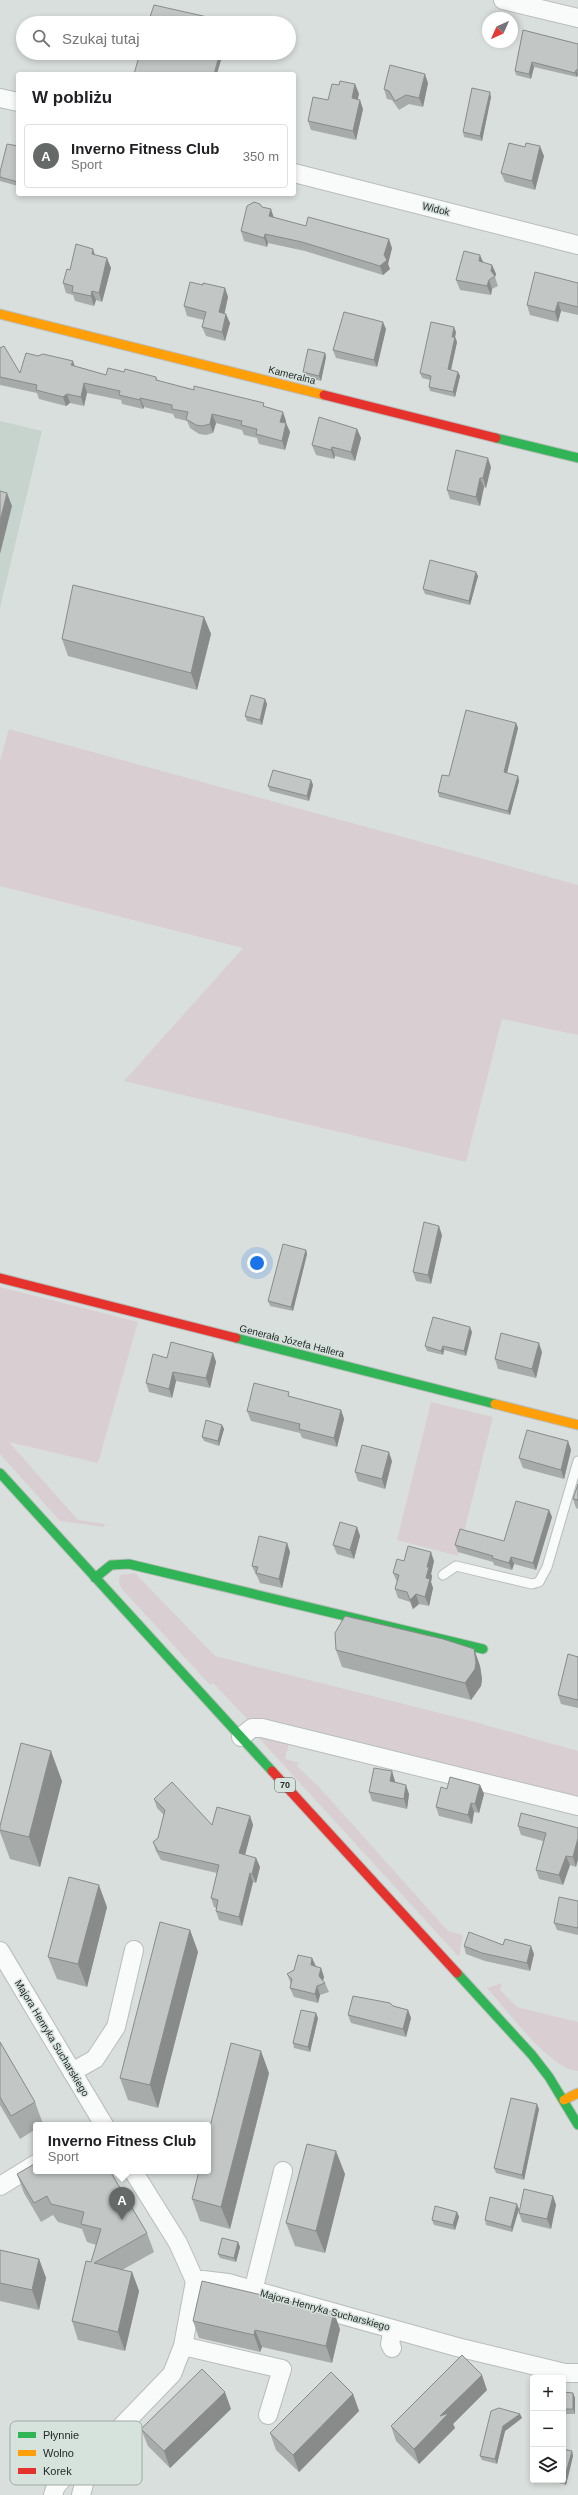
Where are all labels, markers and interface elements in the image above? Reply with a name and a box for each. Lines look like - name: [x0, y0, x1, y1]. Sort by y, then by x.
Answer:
- north arrow: [482, 12, 518, 48]
- search box: [16, 16, 296, 60]
- icon: search: [30, 27, 52, 49]
- text: Szukaj tutaj: [62, 30, 140, 47]
- text: W pobliżu: [32, 88, 112, 107]
- text: Inverno Fitness Club: [71, 140, 219, 157]
- text: A: [41, 149, 51, 164]
- text: 350 m: [243, 149, 279, 164]
- text: Sport: [71, 157, 102, 172]
- street label: Widok: [421, 200, 452, 218]
- street label: Kameralna: [267, 364, 317, 386]
- your location: [247, 1253, 267, 1273]
- street label: Generała Józefa Hallera: [238, 1323, 346, 1359]
- road number: 70: [275, 1778, 295, 1792]
- street label: Majora Henryka Sucharskiego: [13, 1978, 91, 2099]
- popup: [33, 2122, 211, 2174]
- text: Inverno Fitness Club: [48, 2132, 196, 2149]
- text: Sport: [48, 2149, 79, 2164]
- pin: A: [109, 2187, 135, 2220]
- street label: Majora Henryka Sucharskiego: [259, 2287, 392, 2333]
- map controls: [530, 2375, 566, 2483]
- button: +: [530, 2375, 566, 2411]
- button: −: [530, 2411, 566, 2447]
- legend: [10, 2421, 142, 2485]
- text: Płynnie: [43, 2429, 79, 2441]
- text: Wolno: [43, 2447, 74, 2459]
- button: layers: [530, 2447, 566, 2483]
- text: Korek: [43, 2465, 72, 2477]

